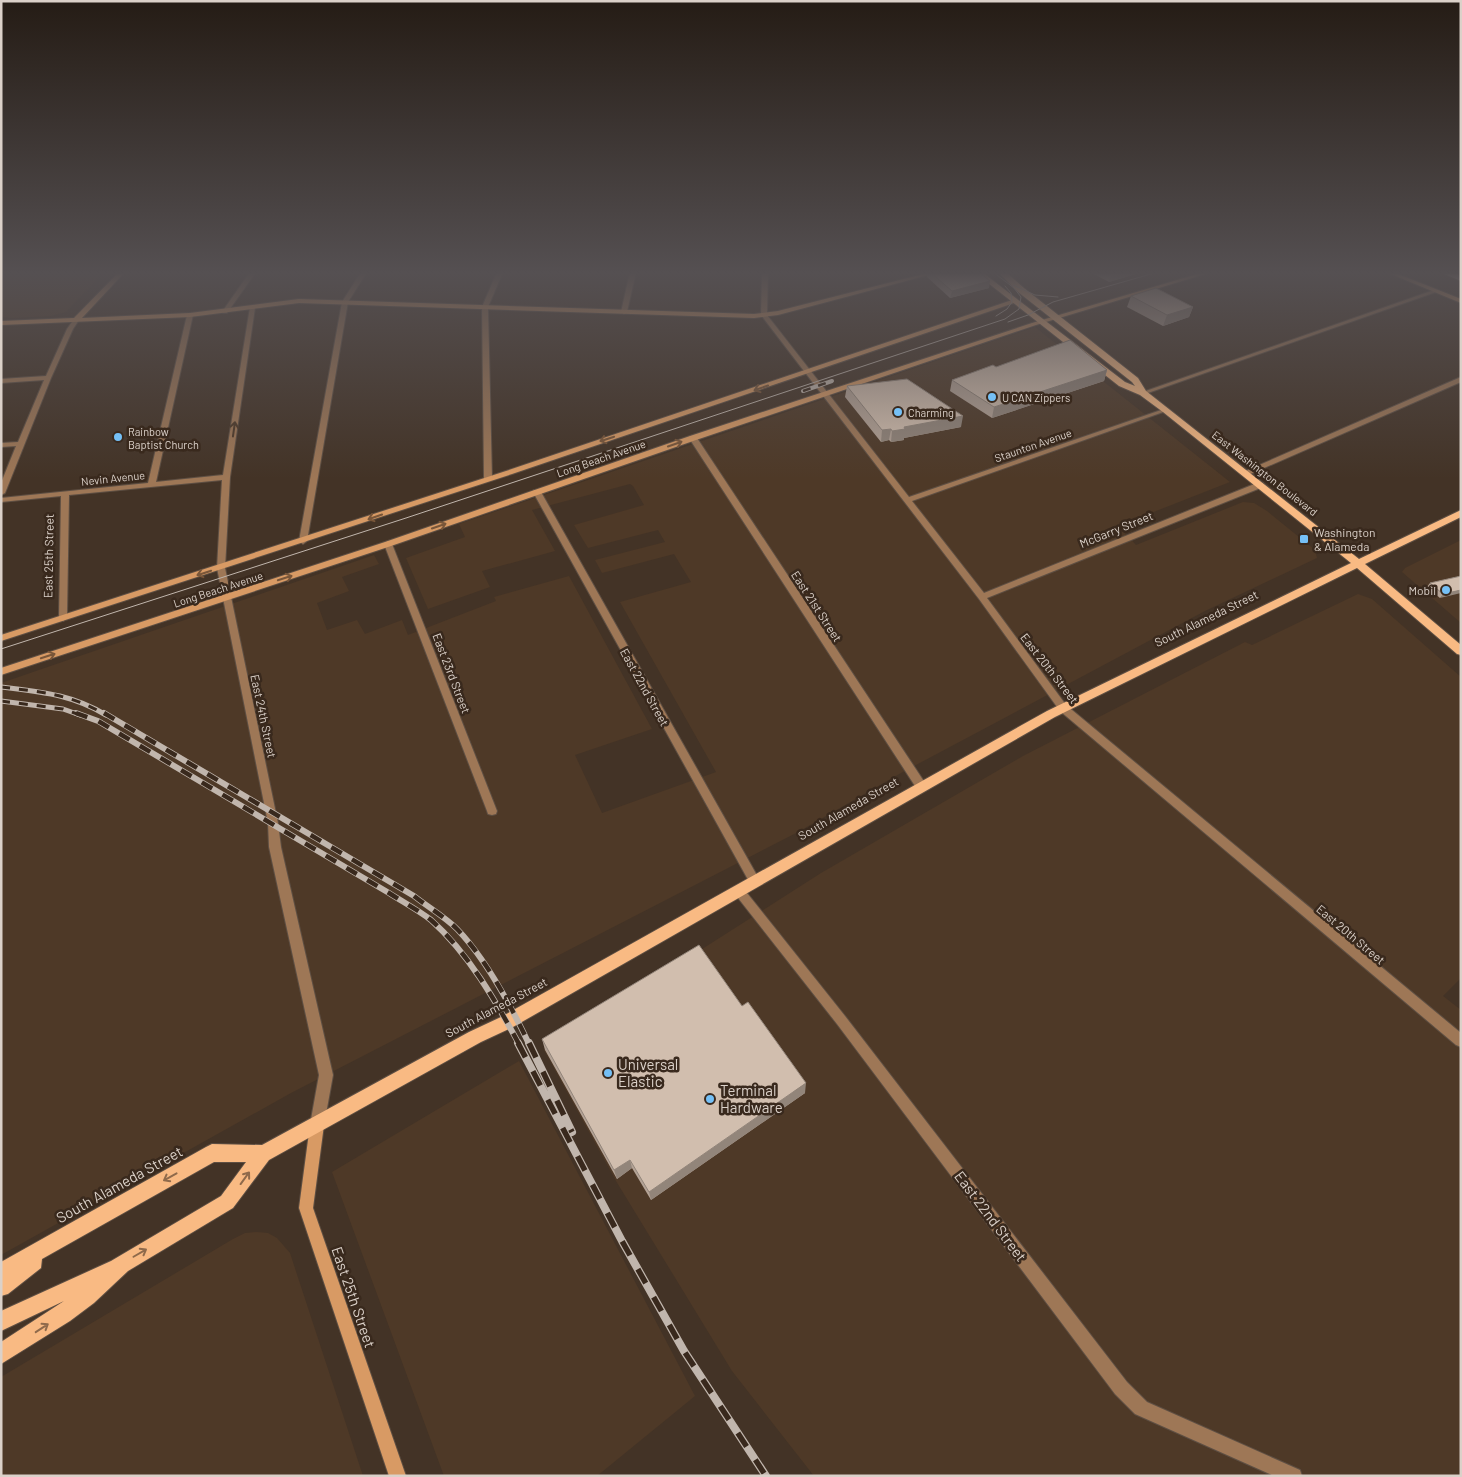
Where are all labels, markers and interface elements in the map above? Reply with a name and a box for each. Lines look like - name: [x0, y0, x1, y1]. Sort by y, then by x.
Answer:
- one-way arrow: [754, 384, 769, 393]
- marker: U CAN Zippers: [986, 391, 998, 403]
- place label: U CAN Zippers: [1002, 391, 1070, 404]
- marker: Charming: [892, 406, 904, 418]
- place label: Charming: [908, 406, 954, 419]
- one-way arrow: [229, 422, 239, 438]
- place label: Rainbow Baptist Church: [128, 425, 199, 451]
- street label: Staunton Avenue: [993, 426, 1073, 464]
- street label: East Washington Boulevard: [1210, 428, 1320, 518]
- marker: Rainbow Baptist Church: [112, 431, 124, 443]
- one-way arrow: [599, 435, 615, 445]
- street label: Long Beach Avenue: [555, 437, 647, 479]
- one-way arrow: [667, 439, 682, 448]
- street label: Nevin Avenue: [80, 468, 146, 488]
- street label: McGarry Street: [1077, 508, 1155, 550]
- one-way arrow: [367, 512, 383, 522]
- street label: East 25th Street: [40, 514, 56, 598]
- one-way arrow: [431, 521, 446, 530]
- place label: Washington & Alameda: [1314, 525, 1375, 553]
- marker: Washington & Alameda: [1298, 533, 1310, 545]
- street label: Long Beach Avenue: [172, 568, 265, 610]
- street label: East 21st Street: [789, 568, 845, 644]
- one-way arrow: [197, 569, 213, 579]
- one-way arrow: [277, 573, 293, 583]
- place label: Mobil: [1409, 583, 1436, 597]
- marker: Mobil: [1440, 584, 1452, 596]
- street label: South Alameda Street: [1152, 587, 1260, 649]
- street label: East 20th Street: [1018, 630, 1082, 706]
- street label: East 23rd Street: [430, 631, 474, 715]
- street label: East 22nd Street: [618, 646, 672, 728]
- one-way arrow: [39, 651, 55, 661]
- street label: East 24th Street: [248, 673, 280, 759]
- street label: South Alameda Street: [795, 774, 901, 842]
- street label: East 20th Street: [1314, 901, 1388, 967]
- street label: South Alameda Street: [443, 974, 549, 1040]
- place label: Universal Elastic: [618, 1055, 678, 1090]
- marker: Universal Elastic: [602, 1067, 614, 1079]
- place label: Terminal Hardware: [720, 1081, 783, 1116]
- marker: Terminal Hardware: [704, 1093, 716, 1105]
- street label: South Alameda Street: [53, 1142, 185, 1226]
- street label: East 22nd Street: [951, 1167, 1031, 1265]
- one-way arrow: [240, 1171, 250, 1185]
- one-way arrow: [163, 1173, 178, 1182]
- street label: East 25th Street: [328, 1244, 380, 1350]
- one-way arrow: [133, 1248, 147, 1258]
- one-way arrow: [35, 1323, 49, 1333]

